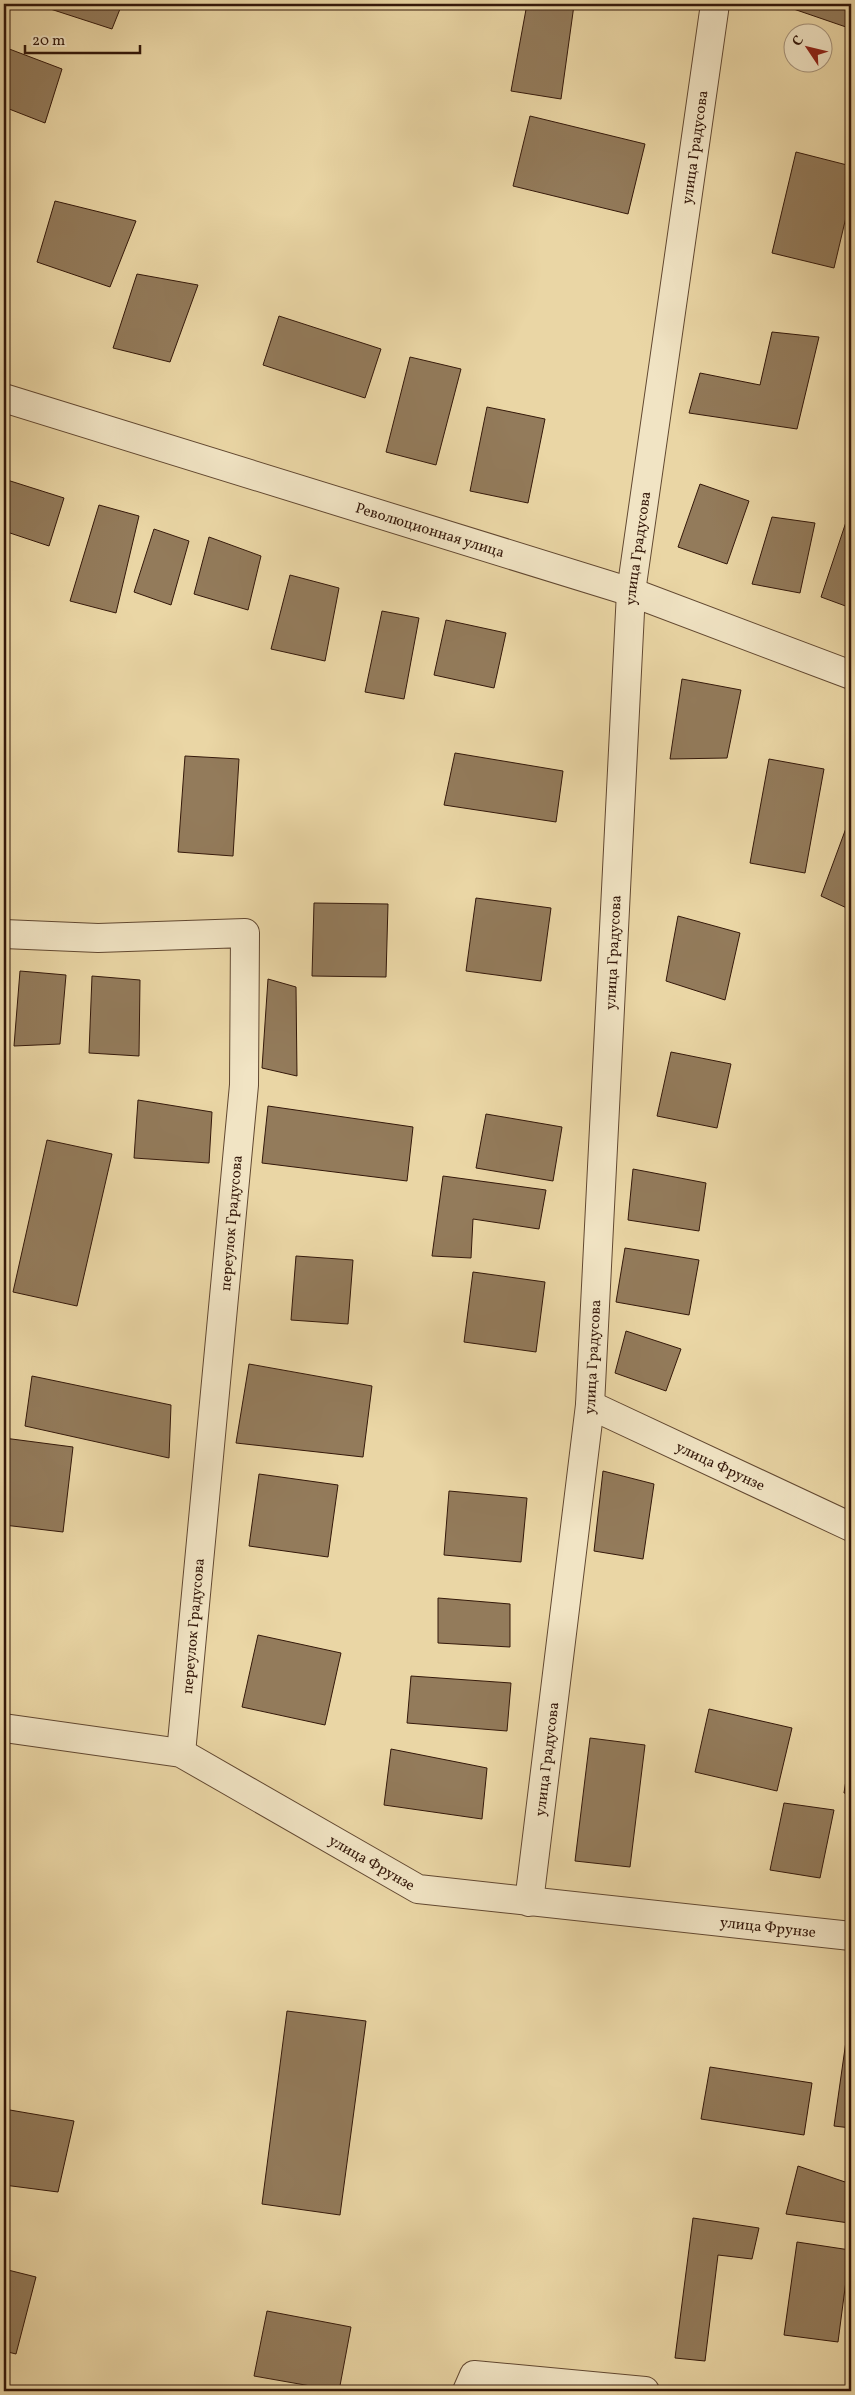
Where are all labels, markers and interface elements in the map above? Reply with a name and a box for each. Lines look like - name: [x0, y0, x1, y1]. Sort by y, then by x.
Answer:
- scale bar: [25, 22, 140, 54]
- north arrow: [782, 22, 832, 72]
- text: 20 m: [32, 31, 65, 52]
- text: С: [788, 32, 809, 51]
- street label: улица Градусова: [678, 89, 715, 206]
- street label: улица Градусова: [621, 490, 657, 606]
- street label: Революционная улица: [352, 498, 507, 564]
- street label: улица Градусова: [601, 894, 628, 1010]
- street label: переулок Градусова: [216, 1154, 249, 1292]
- street label: улица Градусова: [580, 1299, 607, 1416]
- street label: улица Фрунзе: [672, 1437, 768, 1497]
- street label: переулок Градусова: [178, 1557, 211, 1695]
- street label: улица Градусова: [531, 1701, 565, 1818]
- street label: улица Фрунзе: [324, 1831, 418, 1897]
- street label: улица Фрунзе: [719, 1913, 817, 1944]

